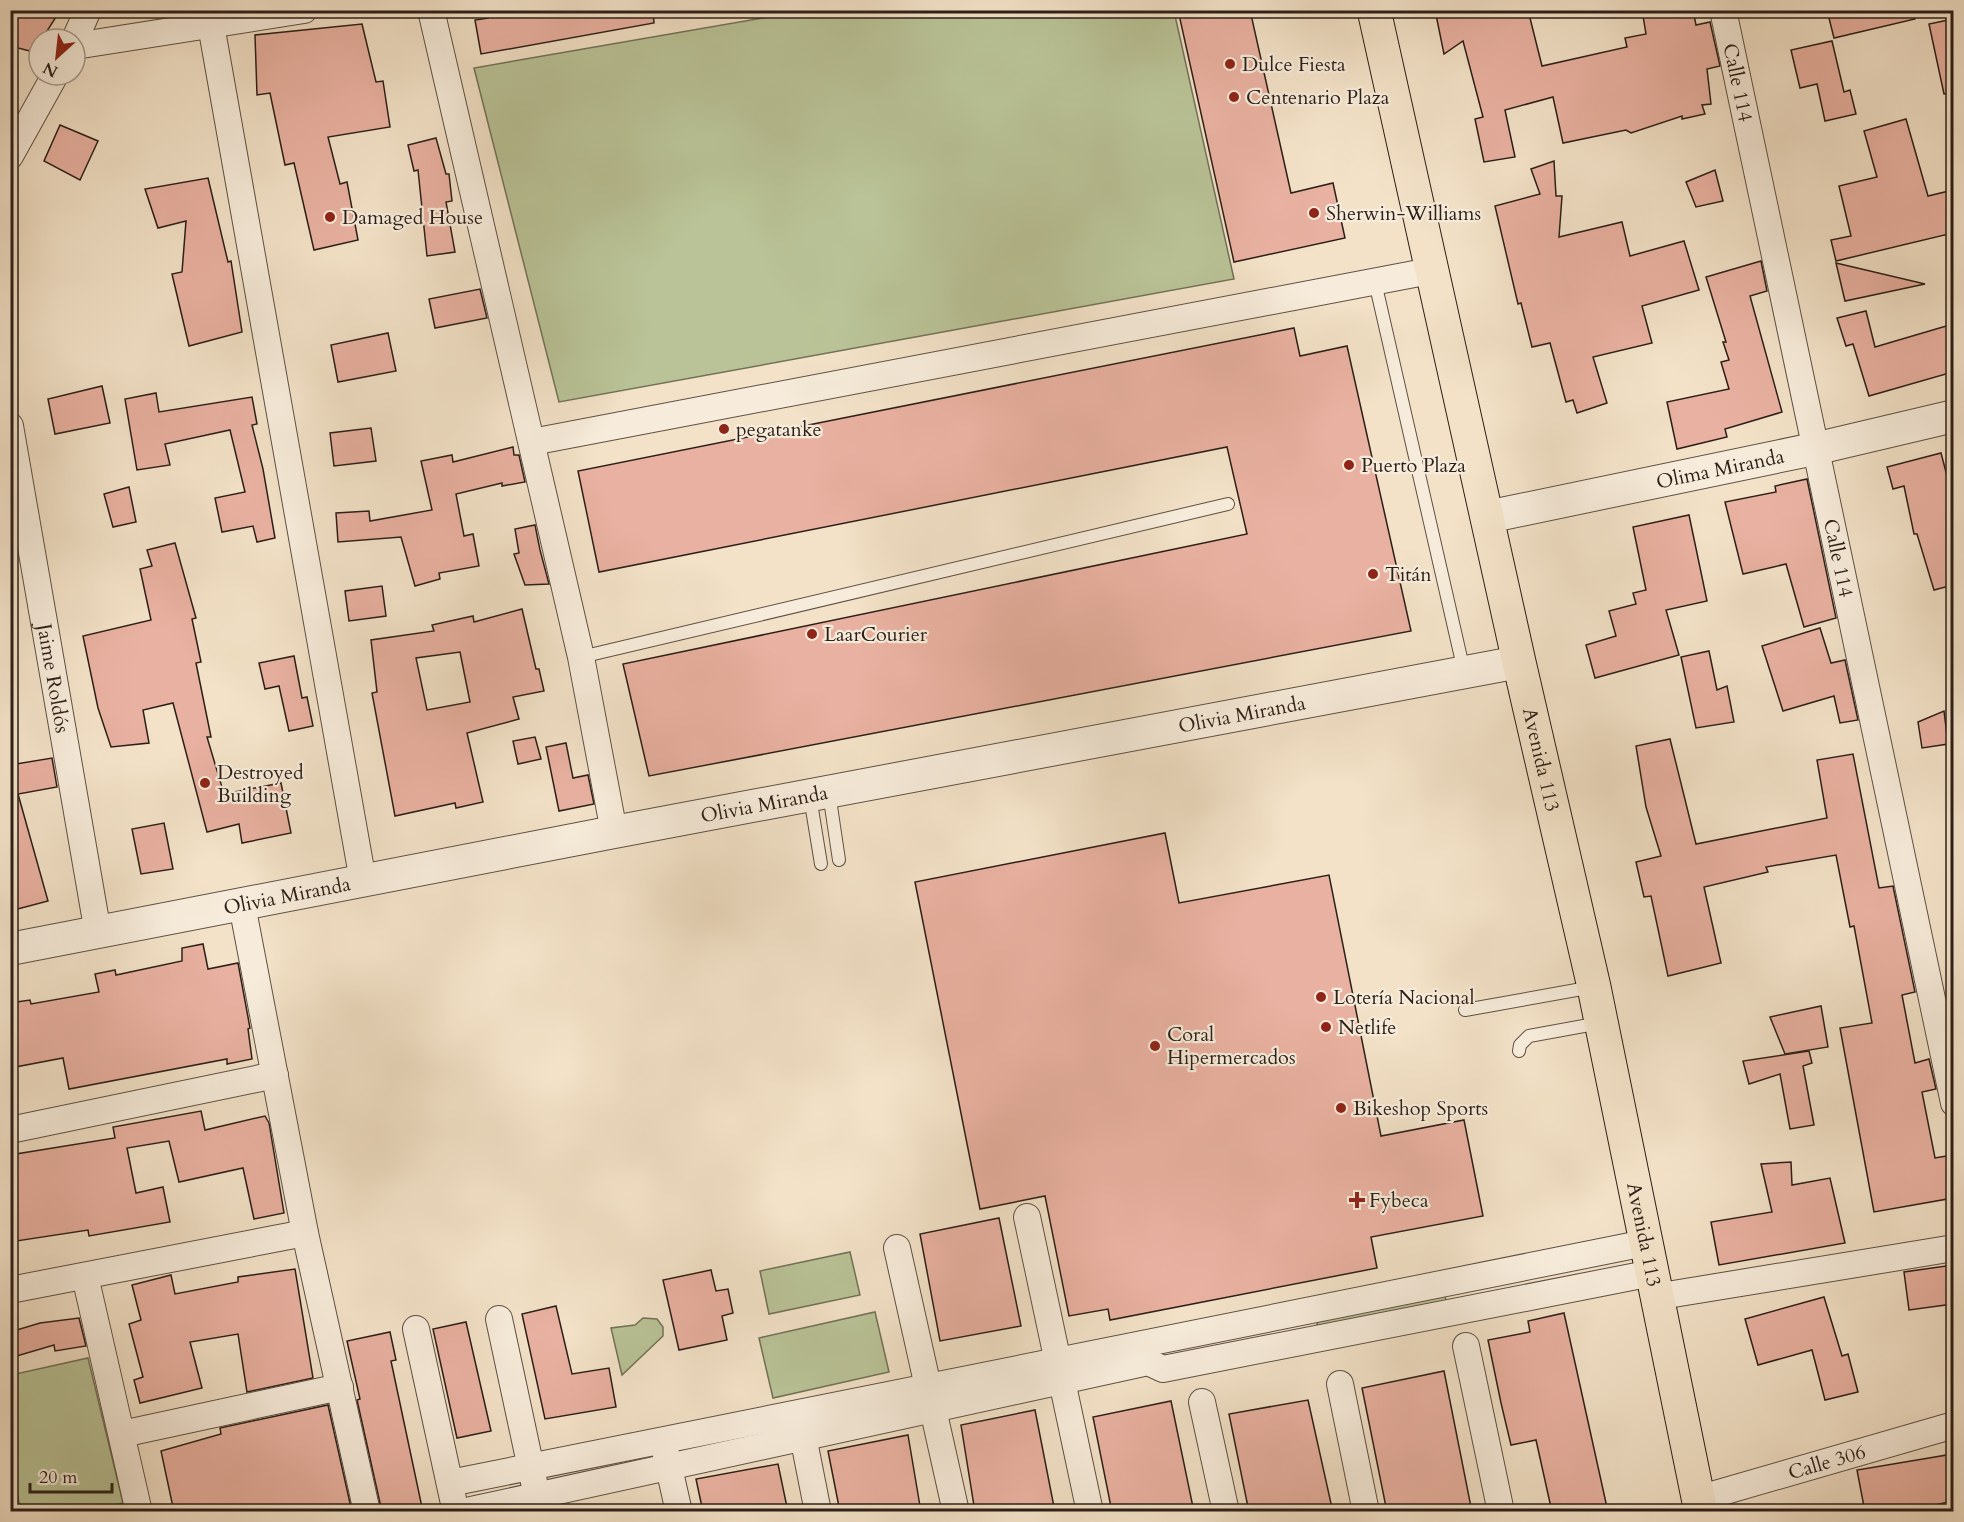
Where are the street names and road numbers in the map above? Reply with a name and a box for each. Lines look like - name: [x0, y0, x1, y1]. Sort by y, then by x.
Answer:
- street label: Calle 114: [1717, 41, 1760, 124]
- street label: Olima Miranda: [1654, 442, 1787, 495]
- street label: Calle 114: [1817, 516, 1860, 600]
- street label: Jaime Roldós: [31, 619, 77, 735]
- street label: Olivia Miranda: [1176, 689, 1308, 739]
- street label: Avenida 113: [1516, 705, 1567, 814]
- street label: Olivia Miranda: [698, 779, 830, 829]
- street label: Olivia Miranda: [221, 870, 353, 921]
- street label: Avenida 113: [1621, 1180, 1668, 1289]
- street label: Calle 306: [1785, 1438, 1869, 1486]

